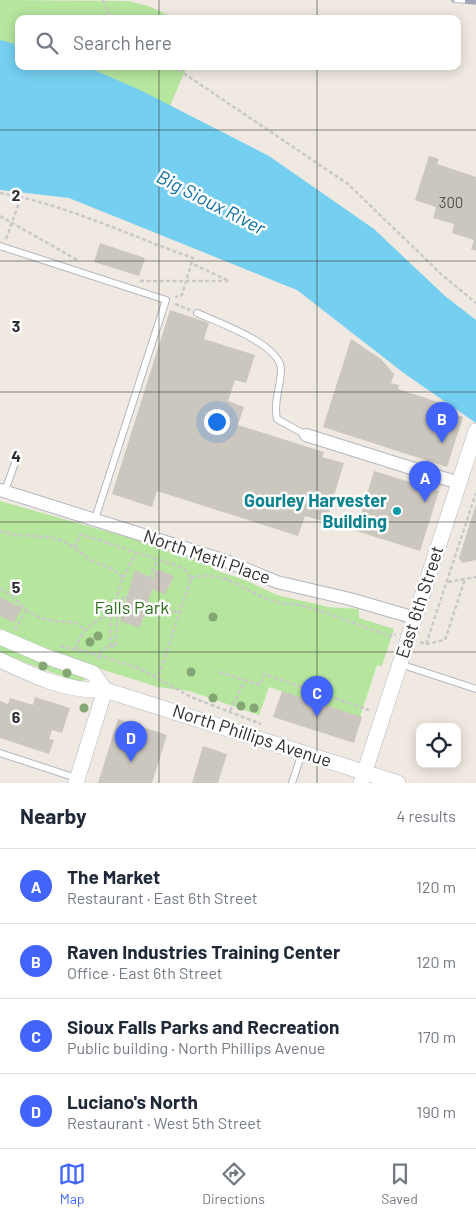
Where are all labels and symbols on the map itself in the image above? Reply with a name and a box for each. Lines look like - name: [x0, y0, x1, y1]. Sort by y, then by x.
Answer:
- water label: Big Sioux River: [153, 164, 270, 239]
- text: 2: [12, 185, 21, 204]
- house number: 300: [439, 193, 463, 211]
- text: 3: [12, 316, 20, 335]
- pin: B: [426, 402, 458, 443]
- your location: [204, 409, 230, 435]
- text: 4: [11, 446, 21, 465]
- pin: A: [409, 461, 441, 502]
- place label: Gourley Harvester Building: [244, 489, 387, 532]
- marker: Gourley Harvester Building: [391, 505, 403, 517]
- street label: North Metli Place: [141, 524, 274, 588]
- street label: East 6th Street: [390, 543, 448, 661]
- text: 5: [12, 577, 21, 596]
- park label: Falls Park: [95, 596, 169, 618]
- pin: C: [301, 676, 333, 717]
- street label: North Phillips Avenue: [170, 699, 335, 771]
- text: 6: [12, 707, 21, 726]
- pin: D: [115, 721, 147, 762]

